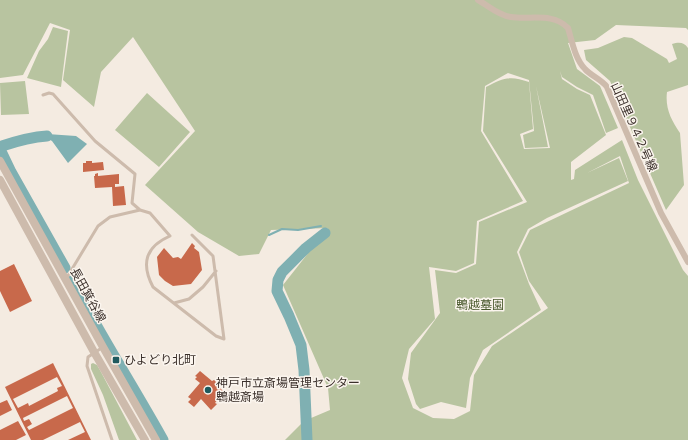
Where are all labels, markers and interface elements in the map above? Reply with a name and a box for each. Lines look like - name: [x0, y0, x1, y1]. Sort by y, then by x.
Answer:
- street label: 山田里９４２号線: [607, 80, 660, 174]
- street label: 長田箕谷線: [66, 265, 109, 325]
- park label: 鵯越墓園: [456, 298, 504, 313]
- place label: ひよどり北町: [124, 353, 196, 368]
- marker: ひよどり北町: [111, 355, 121, 365]
- place label: 神戸市立斎場管理センター 鵯越斎場: [216, 376, 360, 405]
- marker: 神戸市立斎場管理センター 鵯越斎場: [203, 385, 213, 395]

